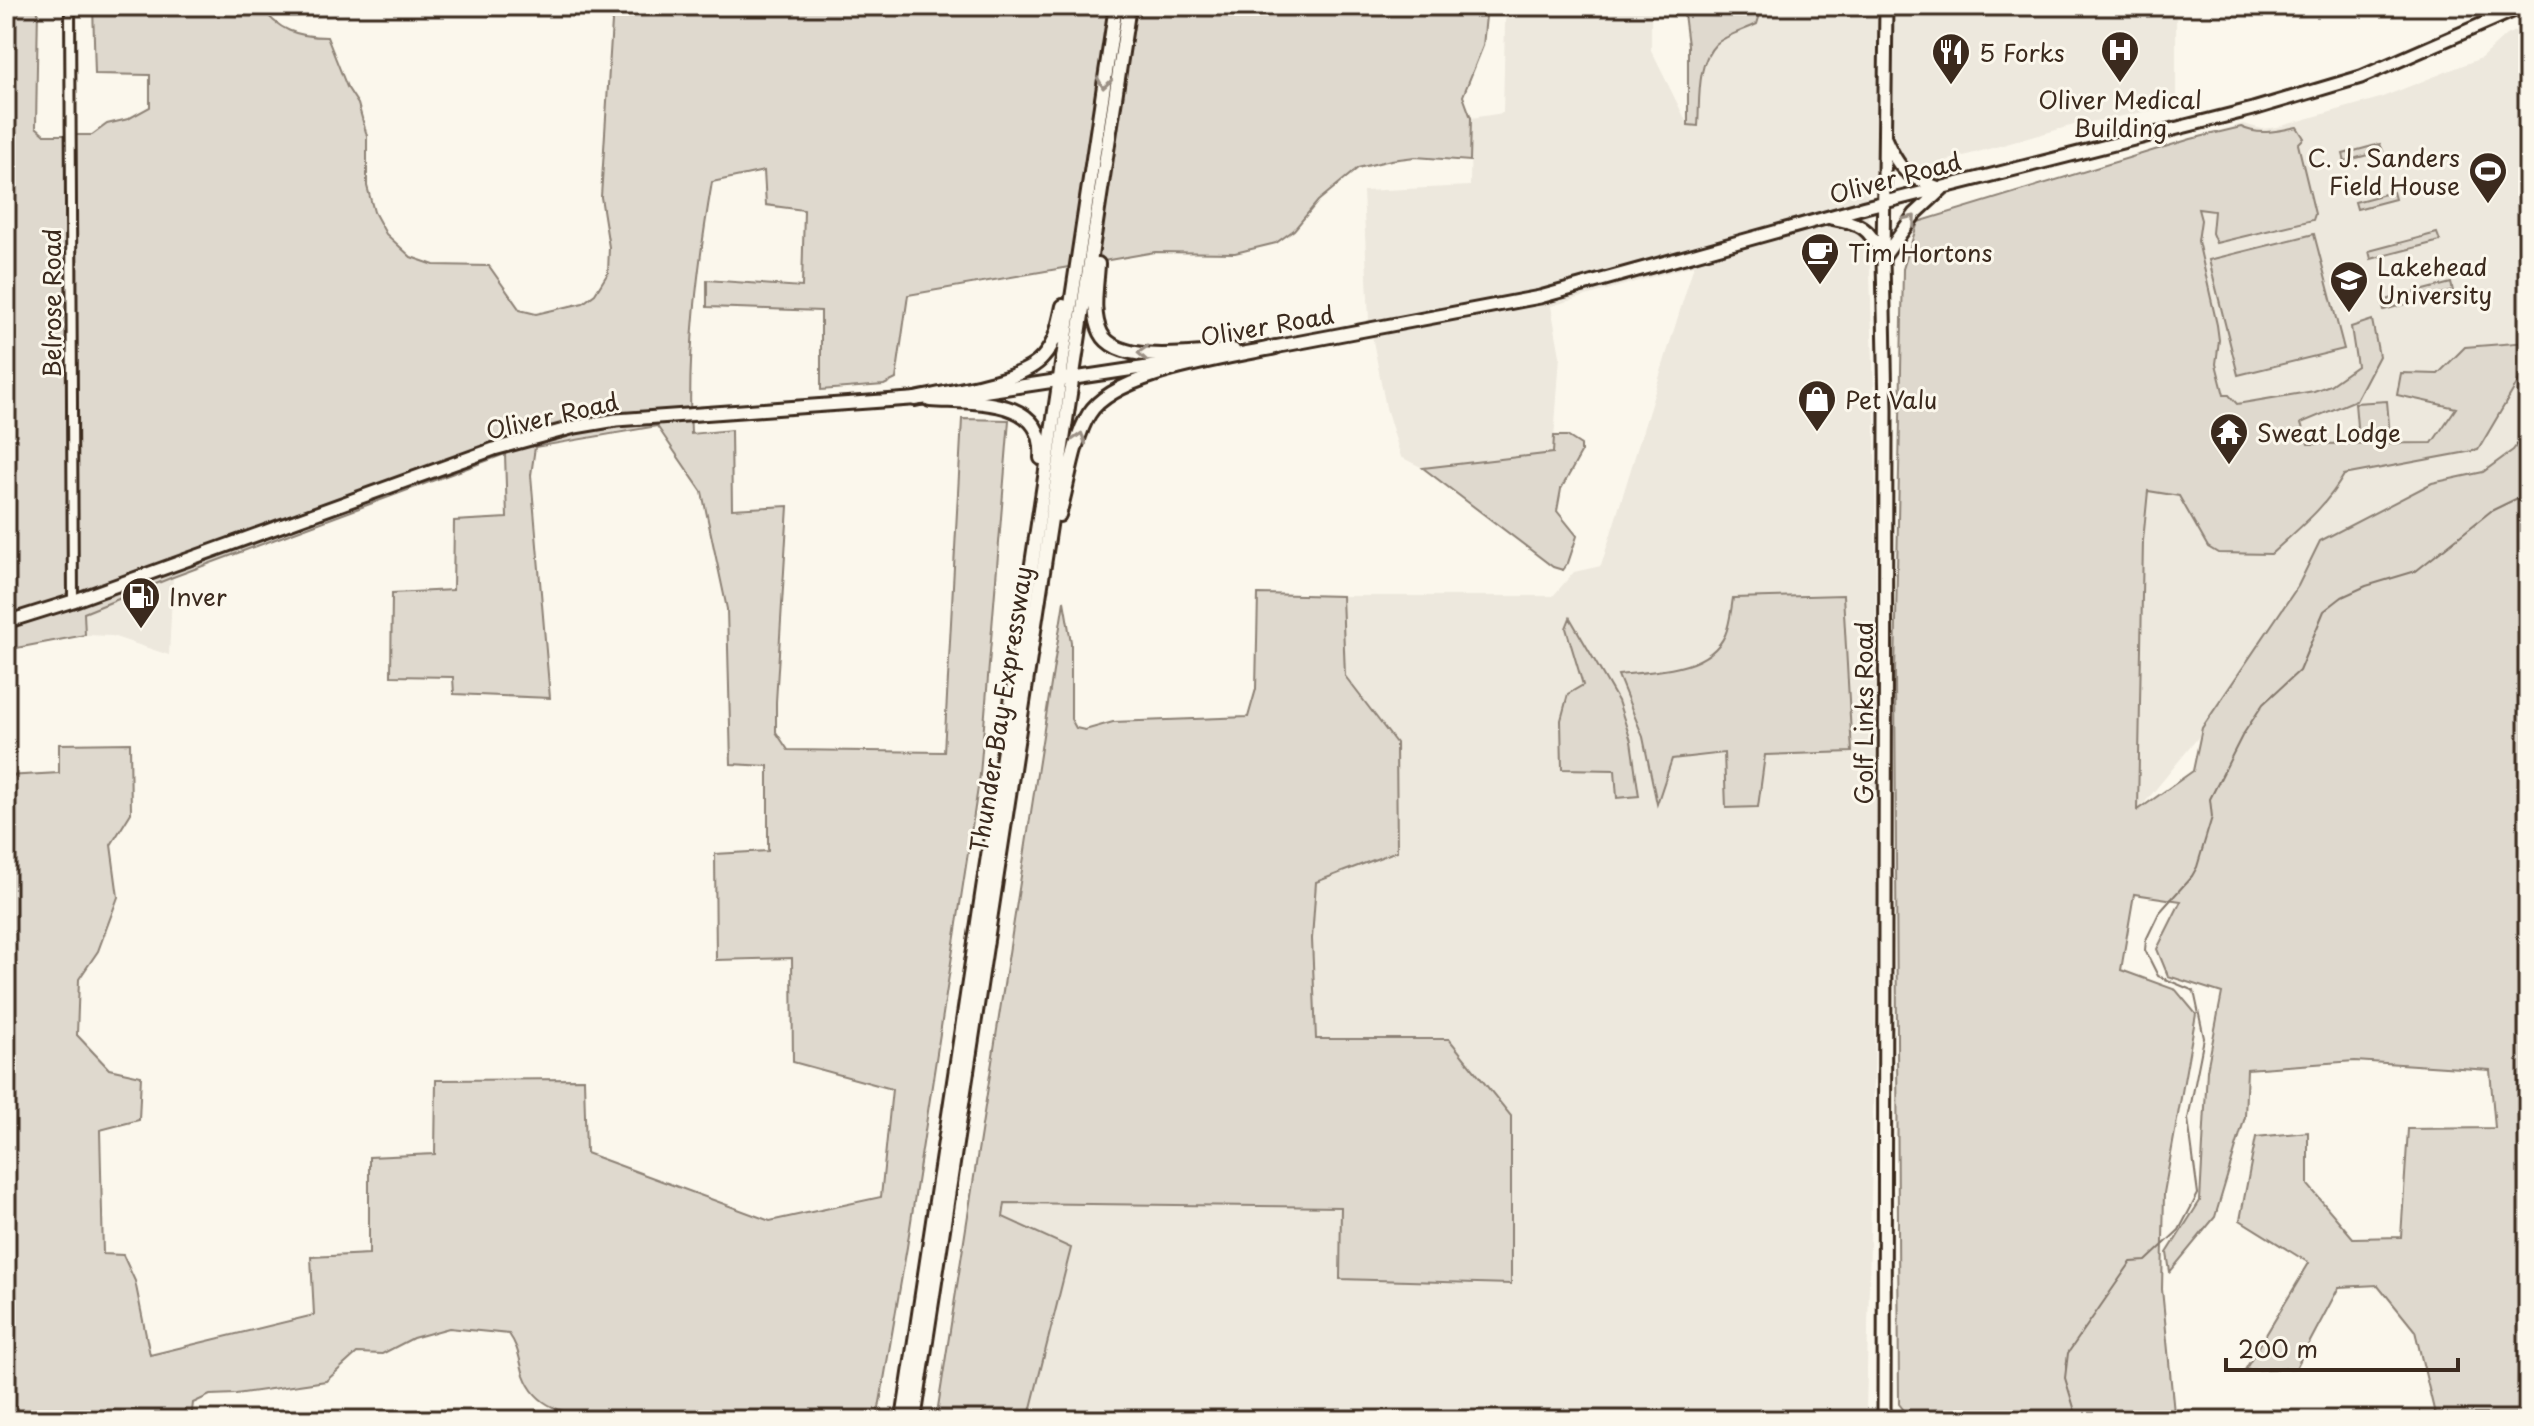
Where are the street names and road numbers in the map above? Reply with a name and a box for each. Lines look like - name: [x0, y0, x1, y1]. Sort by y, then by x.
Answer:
- street label: Oliver Road: [1825, 142, 1965, 212]
- street label: Belrose Road: [33, 228, 69, 378]
- street label: Oliver Road: [1197, 296, 1337, 354]
- street label: Oliver Road: [482, 382, 622, 448]
- street label: Thunder Bay Expressway: [960, 563, 1040, 855]
- street label: Golf Links Road: [1845, 621, 1881, 805]

